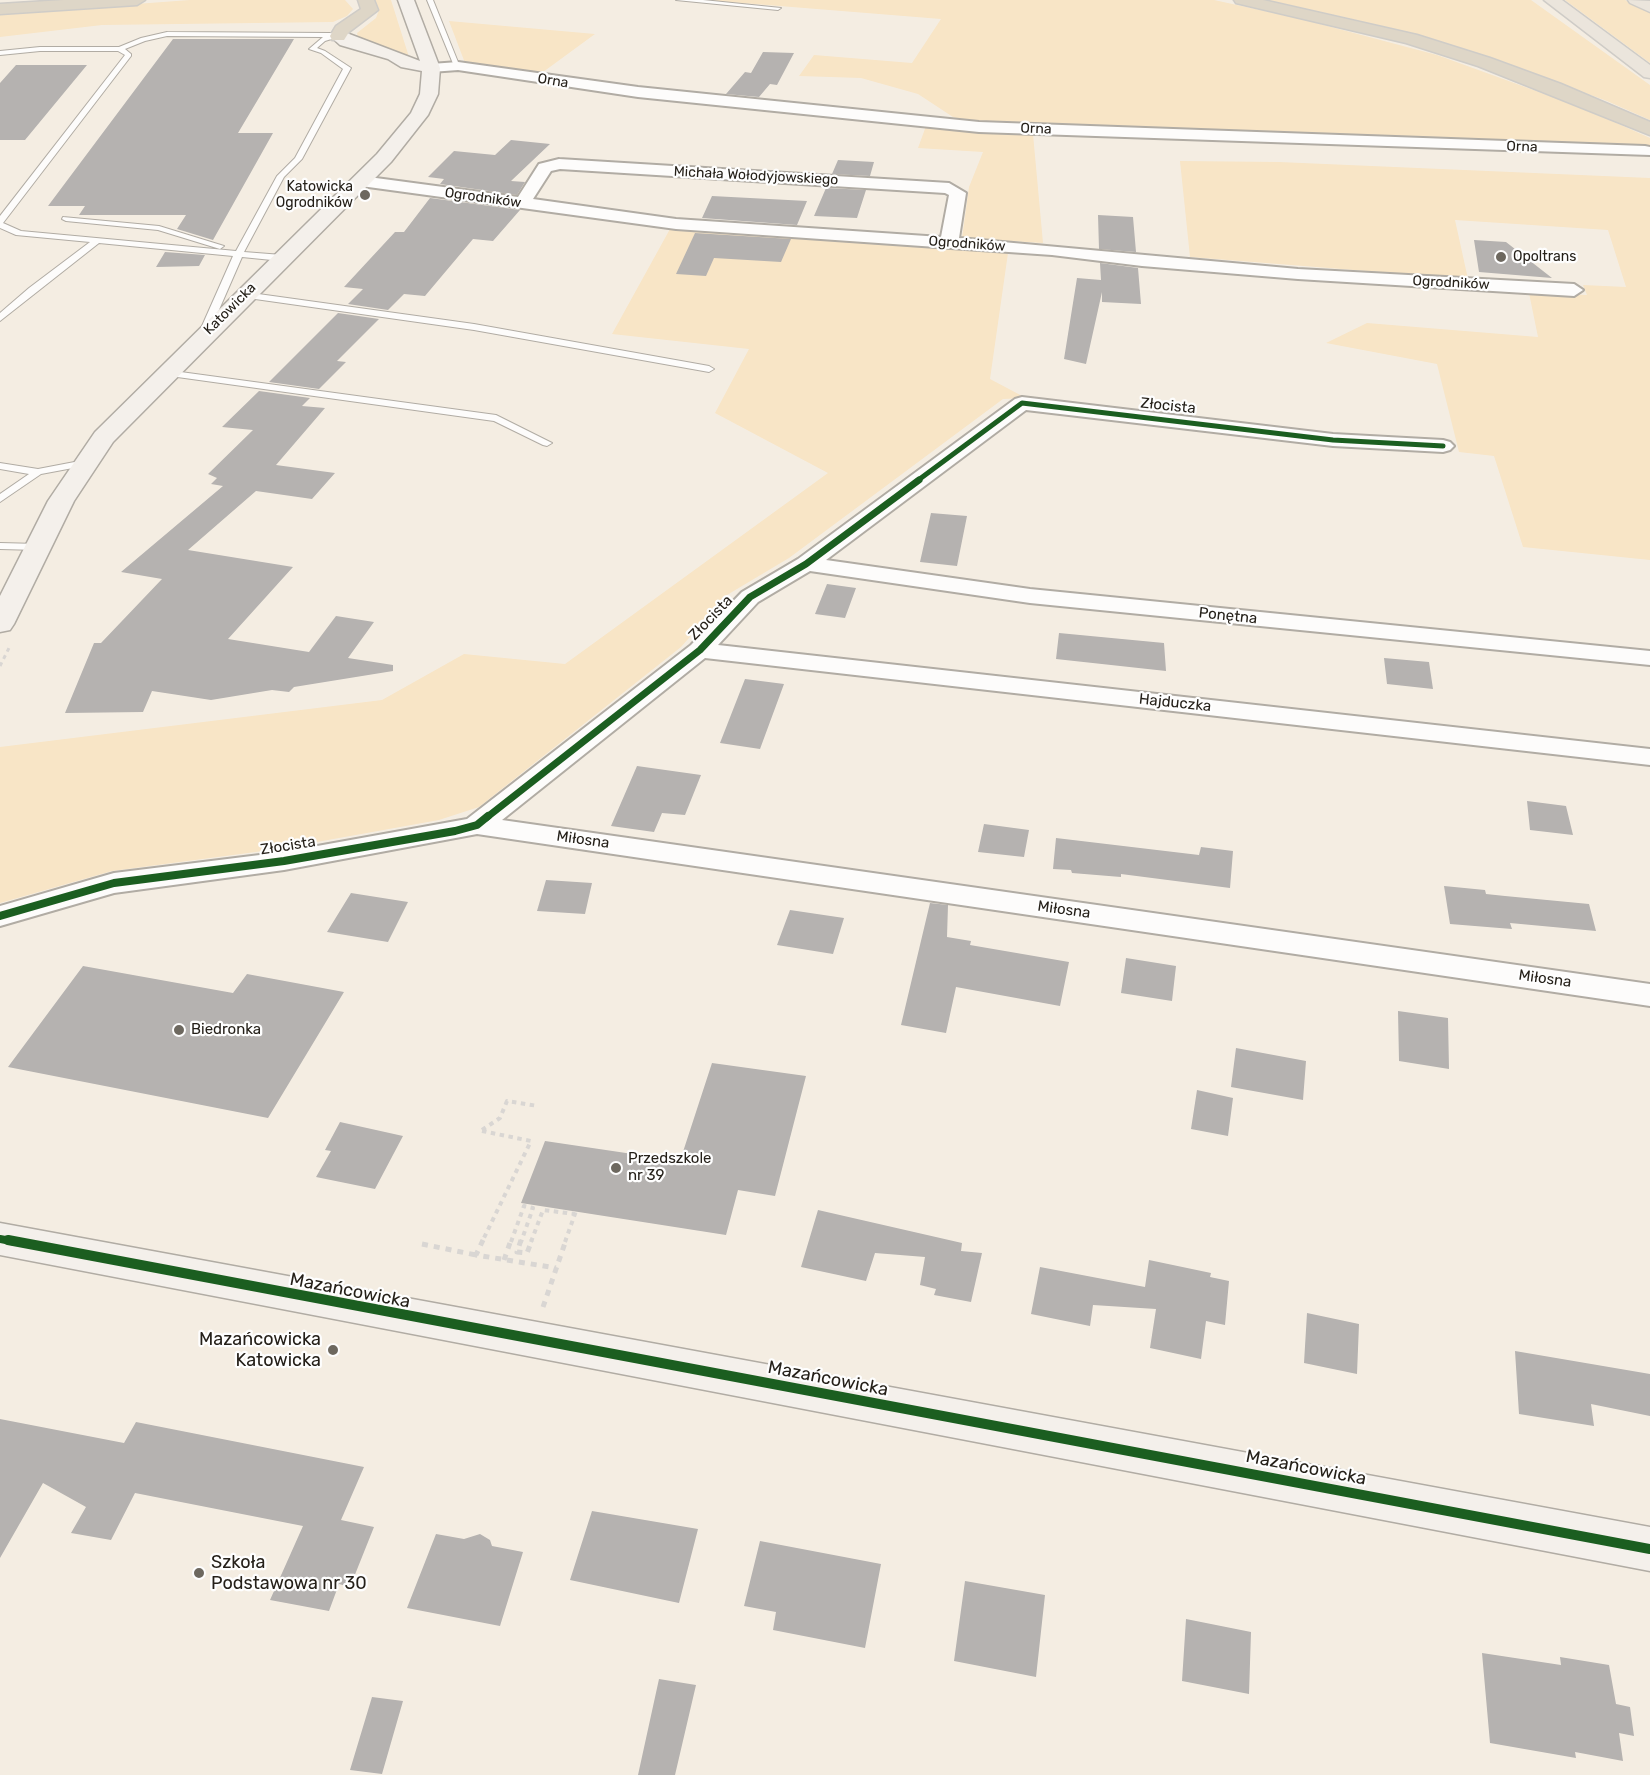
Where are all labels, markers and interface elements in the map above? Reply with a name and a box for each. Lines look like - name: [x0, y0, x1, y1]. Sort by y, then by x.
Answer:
- street label: Orna: [536, 70, 570, 92]
- street label: Orna: [1020, 120, 1052, 138]
- street label: Orna: [1506, 138, 1538, 156]
- street label: Michała Wołodyjowskiego: [673, 163, 839, 189]
- place label: Katowicka Ogrodników: [276, 179, 353, 212]
- street label: Ogrodników: [444, 184, 522, 212]
- marker: Katowicka Ogrodników: [358, 188, 372, 202]
- street label: Ogrodników: [928, 233, 1006, 255]
- place label: Opoltrans: [1513, 249, 1576, 265]
- marker: Opoltrans: [1494, 250, 1508, 264]
- street label: Ogrodników: [1412, 273, 1490, 293]
- street label: Katowicka: [201, 280, 259, 338]
- street label: Złocista: [1139, 394, 1197, 418]
- street label: Złocista: [685, 592, 737, 644]
- street label: Ponętna: [1198, 604, 1258, 628]
- street label: Hajduczka: [1138, 690, 1212, 716]
- street label: Miłosna: [555, 827, 611, 853]
- street label: Złocista: [259, 833, 317, 859]
- street label: Miłosna: [1036, 897, 1092, 923]
- street label: Miłosna: [1517, 966, 1573, 992]
- place label: Biedronka: [191, 1021, 261, 1039]
- marker: Biedronka: [172, 1023, 186, 1037]
- place label: Przedszkole nr 39: [628, 1150, 712, 1185]
- marker: Przedszkole nr 39: [609, 1161, 623, 1175]
- street label: Mazańcowicka: [288, 1269, 412, 1313]
- place label: Mazańcowicka Katowicka: [199, 1329, 321, 1372]
- marker: Mazańcowicka Katowicka: [326, 1343, 340, 1357]
- street label: Mazańcowicka: [766, 1357, 890, 1401]
- street label: Mazańcowicka: [1244, 1446, 1368, 1490]
- place label: Szkoła Podstawowa nr 30: [211, 1552, 367, 1594]
- marker: Szkoła Podstawowa nr 30: [192, 1566, 206, 1580]

